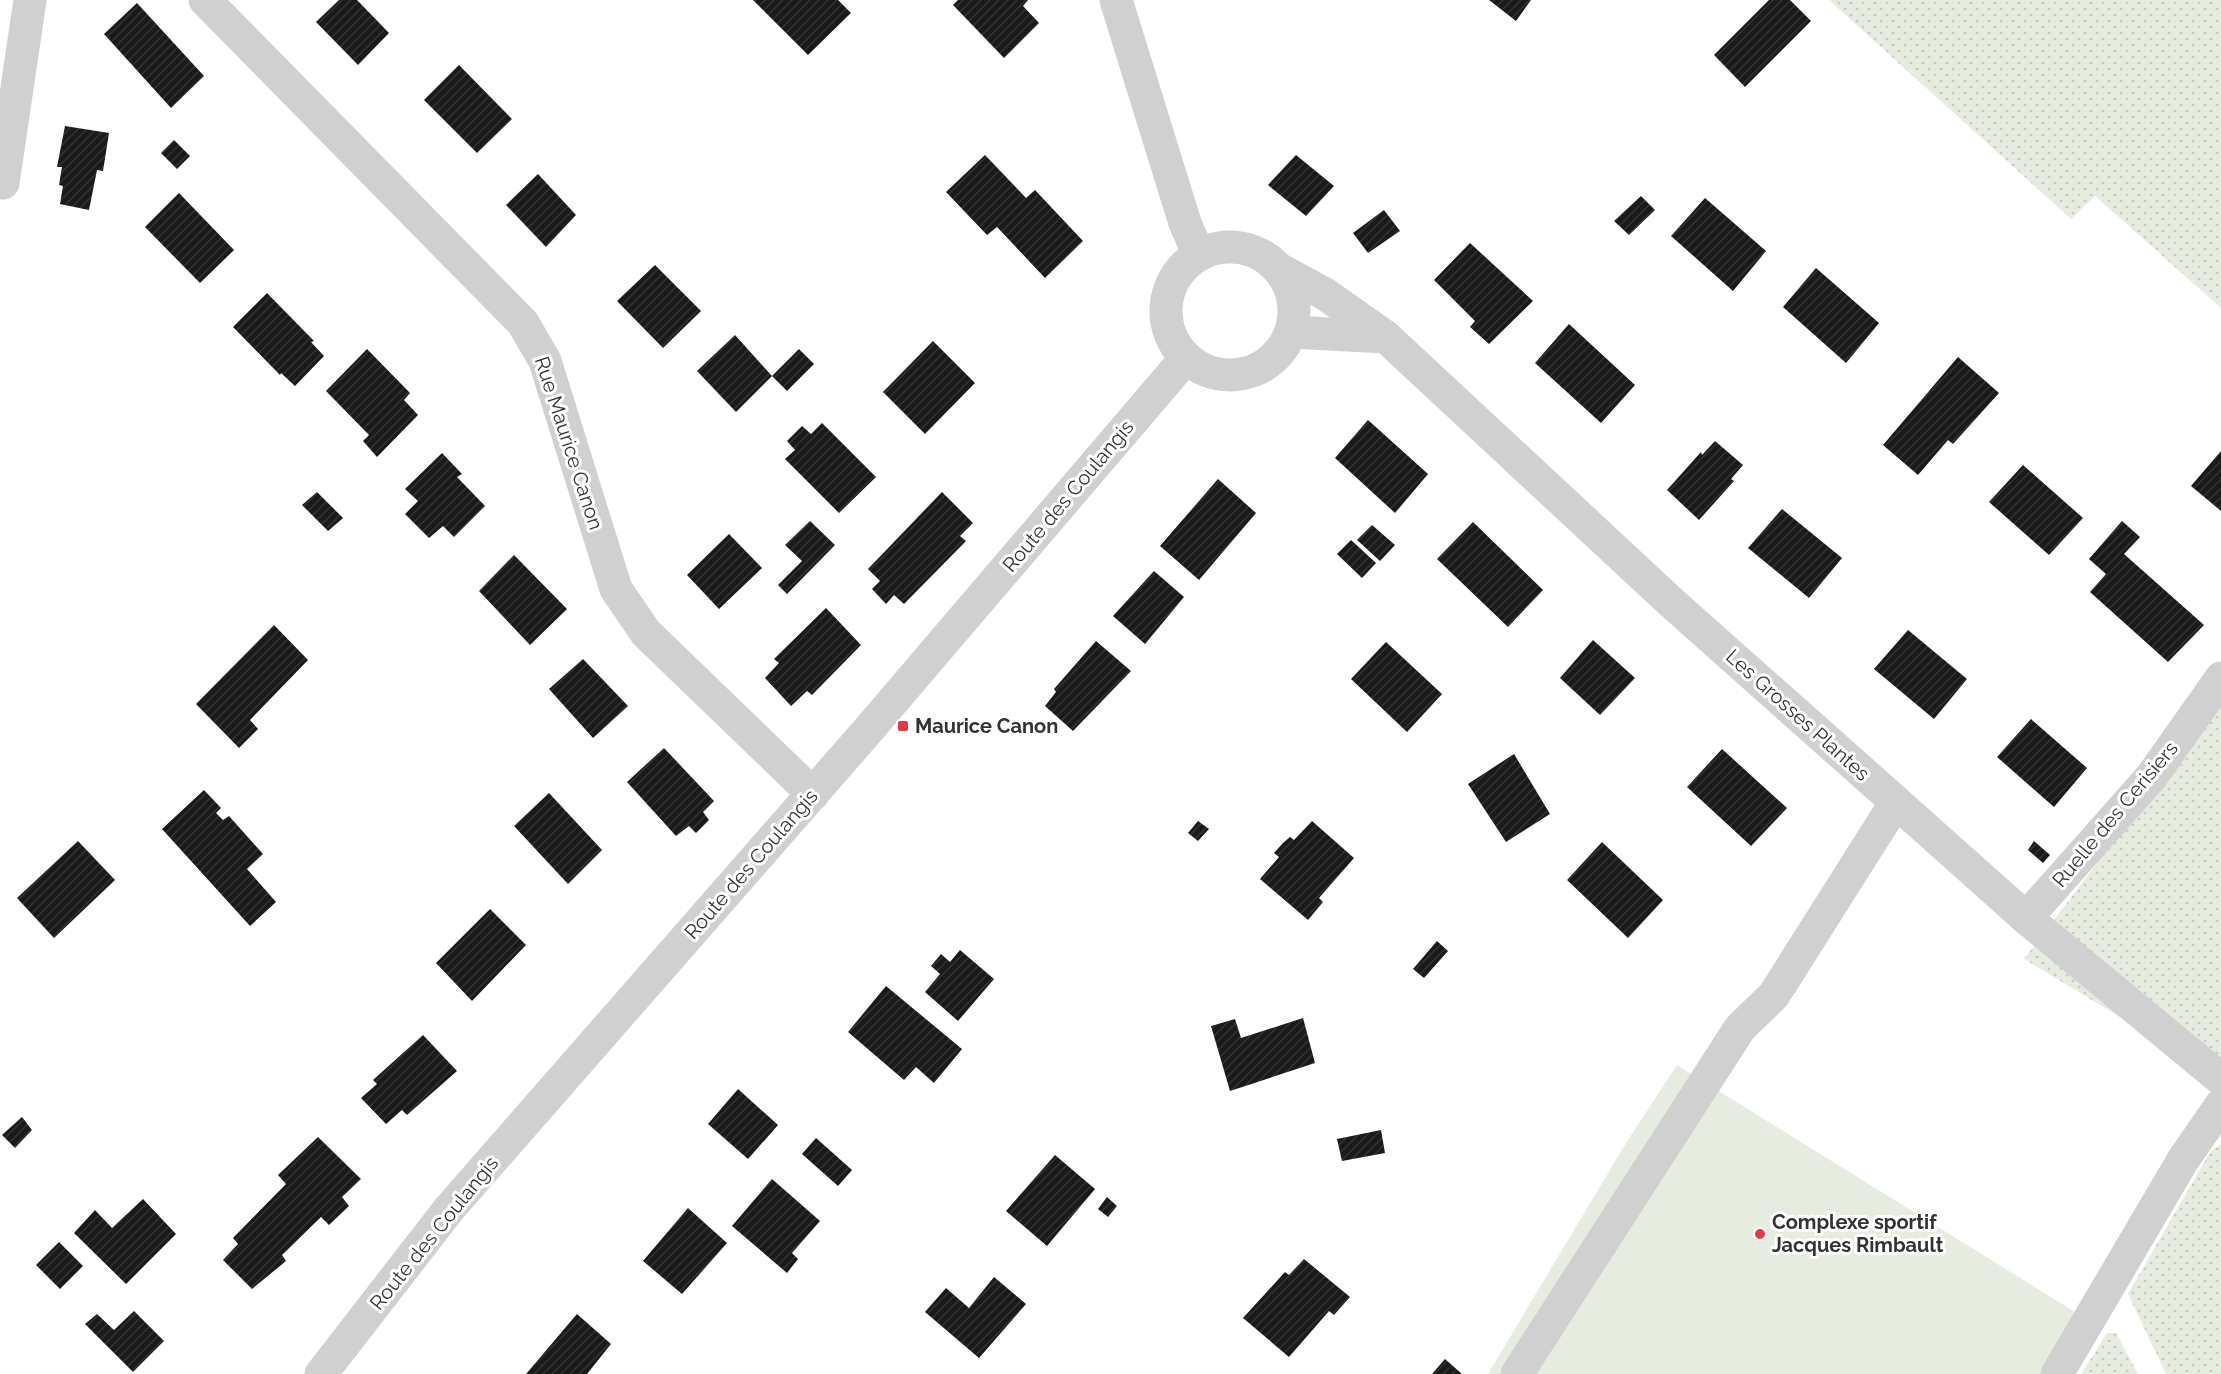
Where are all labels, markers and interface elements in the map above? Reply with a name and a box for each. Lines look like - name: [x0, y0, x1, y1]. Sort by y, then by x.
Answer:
- street label: Rue Maurice Canon: [530, 353, 608, 533]
- street label: Route des Coulangis: [998, 415, 1138, 577]
- street label: Les Grosses Plantes: [1721, 644, 1875, 786]
- place label: Maurice Canon: [915, 714, 1058, 738]
- marker: Maurice Canon: [896, 719, 910, 733]
- street label: Ruelle des Cerisiers: [2047, 736, 2183, 892]
- street label: Route des Coulangis: [679, 784, 823, 944]
- street label: Route des Coulangis: [365, 1151, 503, 1315]
- place label: Complexe sportif Jacques Rimbault: [1772, 1210, 1944, 1257]
- marker: Complexe sportif Jacques Rimbault: [1753, 1227, 1767, 1241]

